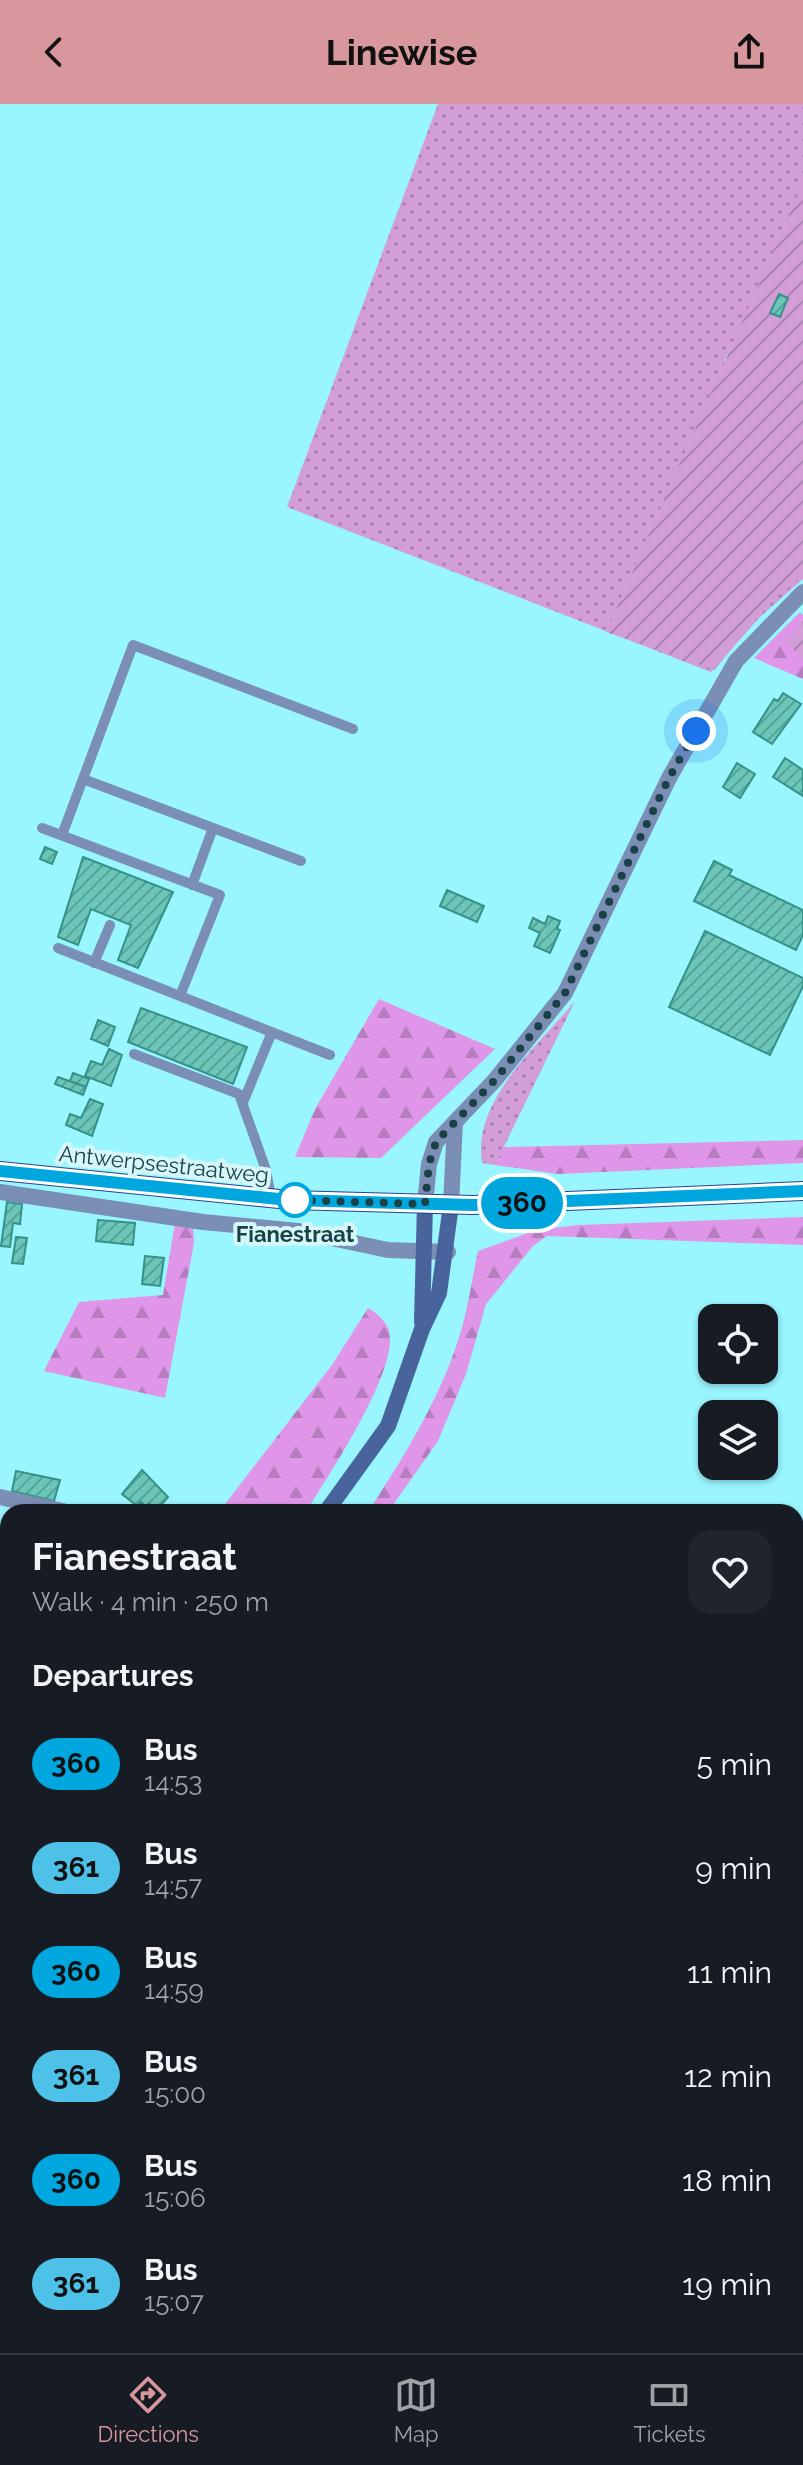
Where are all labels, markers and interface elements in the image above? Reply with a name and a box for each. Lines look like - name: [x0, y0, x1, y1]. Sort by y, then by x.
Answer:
- icon: back: [32, 30, 76, 74]
- icon: share: [727, 30, 771, 74]
- text: Linewise: [326, 31, 477, 73]
- your location: [676, 711, 716, 751]
- street label: Antwerpsestraatweg: [58, 1140, 270, 1188]
- line badge: 360: [476, 1177, 568, 1229]
- marker: Fianestraat: [278, 1183, 312, 1217]
- text: 360: [497, 1186, 547, 1219]
- place label: Fianestraat: [236, 1221, 355, 1247]
- map controls: [698, 1304, 778, 1480]
- button: locate: [698, 1304, 778, 1384]
- button: layers: [698, 1400, 778, 1480]
- button: heart: [688, 1530, 772, 1614]
- text: Fianestraat: [32, 1534, 237, 1579]
- text: Walk · 4 min · 250 m: [32, 1587, 269, 1617]
- text: Departures: [32, 1658, 194, 1693]
- text: Bus: [144, 1732, 198, 1767]
- text: 360: [51, 1747, 101, 1780]
- text: 5 min: [696, 1747, 772, 1782]
- text: 14:53: [144, 1767, 202, 1797]
- text: Bus: [144, 1836, 198, 1871]
- text: 361: [53, 1851, 99, 1884]
- text: 9 min: [695, 1851, 772, 1886]
- text: 14:57: [144, 1871, 202, 1901]
- text: Bus: [144, 1940, 198, 1975]
- text: 360: [51, 1955, 101, 1988]
- text: 11 min: [687, 1955, 772, 1990]
- text: 14:59: [144, 1975, 204, 2005]
- text: Bus: [144, 2044, 198, 2079]
- text: 361: [53, 2059, 99, 2092]
- text: 12 min: [684, 2059, 772, 2094]
- text: 15:00: [144, 2079, 206, 2109]
- text: Bus: [144, 2148, 198, 2183]
- text: 360: [51, 2163, 101, 2196]
- text: 18 min: [682, 2163, 772, 2198]
- text: 15:06: [144, 2183, 206, 2213]
- text: Bus: [144, 2252, 198, 2287]
- text: 361: [53, 2267, 99, 2300]
- text: 19 min: [682, 2267, 772, 2302]
- text: 15:07: [144, 2287, 204, 2317]
- tab: Directions: [97, 2373, 199, 2447]
- tab: Map: [394, 2373, 439, 2447]
- tab: Tickets: [633, 2373, 706, 2447]

